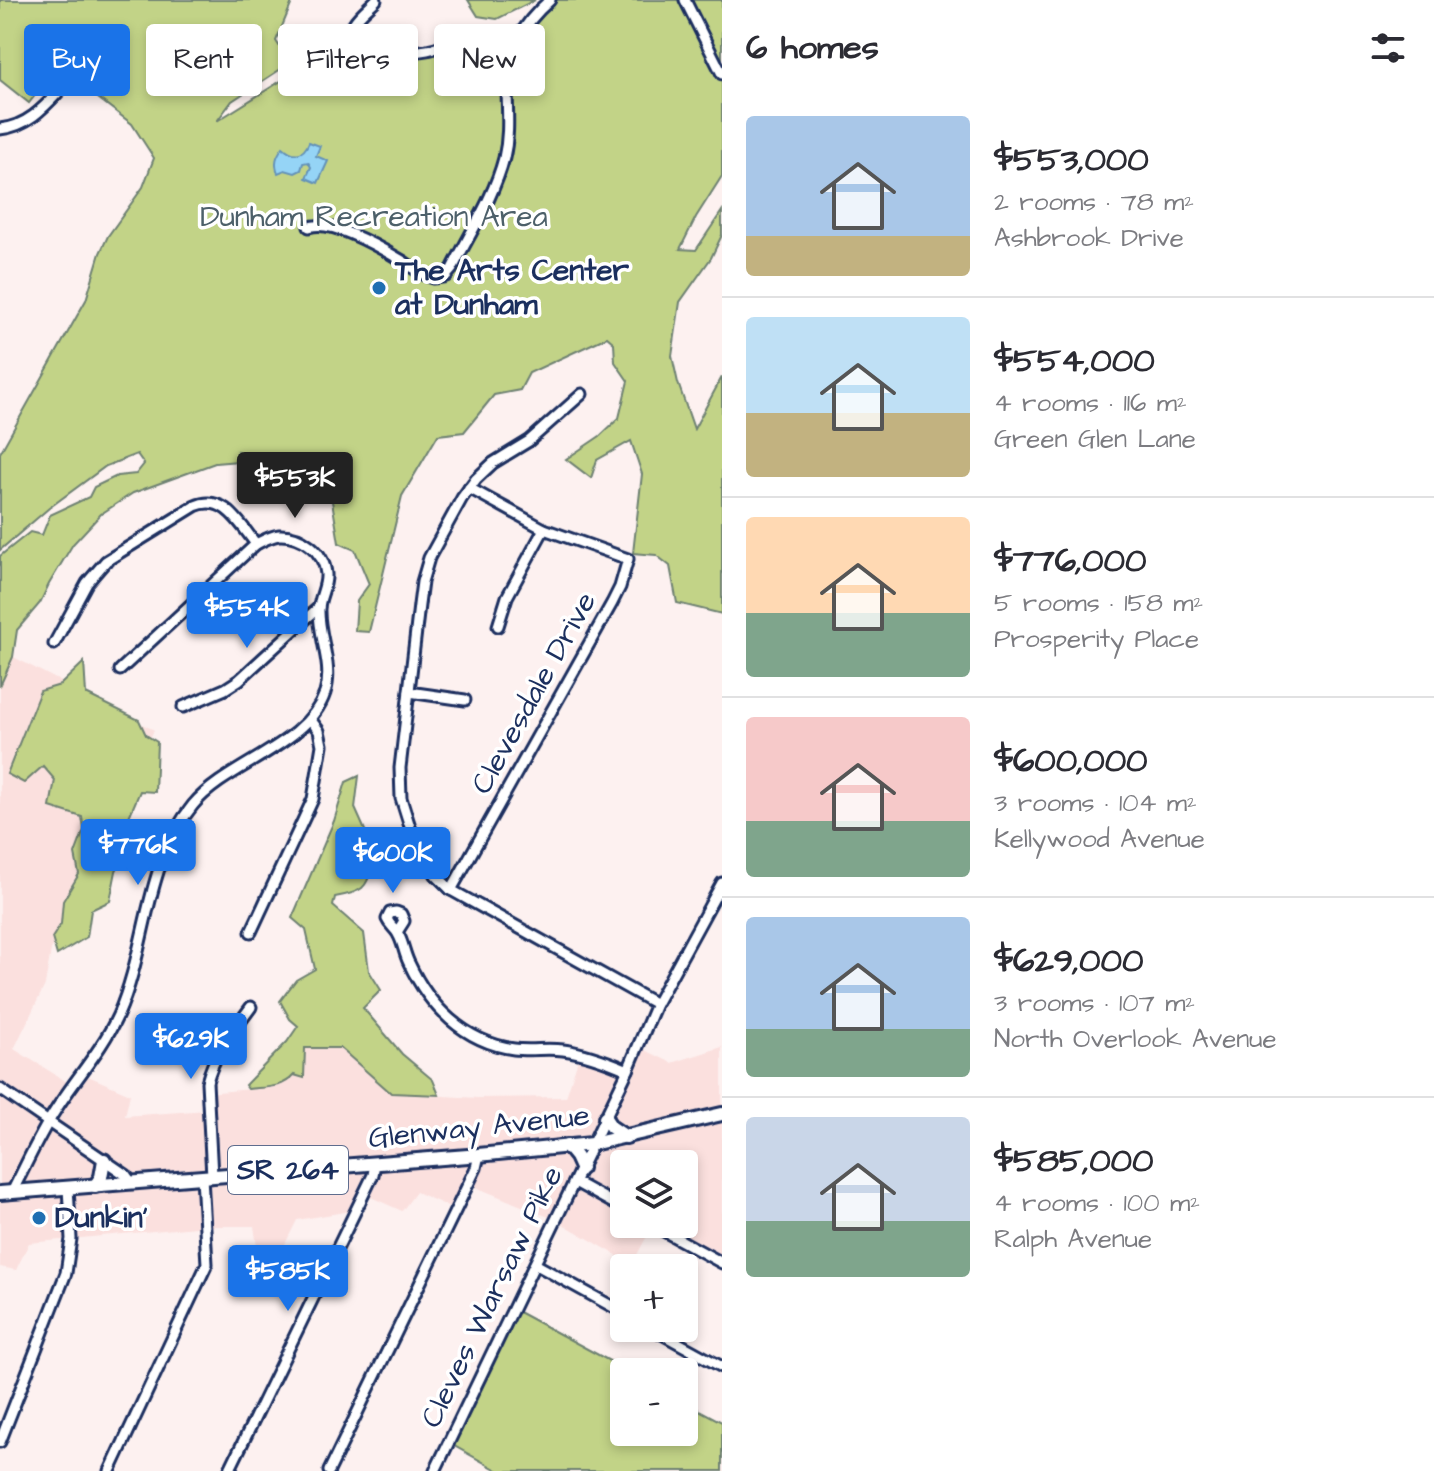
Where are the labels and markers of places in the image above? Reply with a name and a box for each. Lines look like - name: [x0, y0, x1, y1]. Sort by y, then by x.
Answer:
- place label: The Arts Center at Dunham: [394, 250, 630, 326]
- marker: The Arts Center at Dunham: [370, 279, 388, 297]
- pin: $553K: [239, 452, 351, 520]
- pin: $554K: [191, 582, 303, 650]
- pin: $776K: [82, 819, 194, 887]
- pin: $600K: [337, 827, 449, 895]
- pin: $629K: [135, 1013, 247, 1081]
- place label: Dunkin': [55, 1197, 148, 1239]
- marker: Dunkin': [30, 1209, 48, 1227]
- pin: $585K: [232, 1245, 344, 1313]

